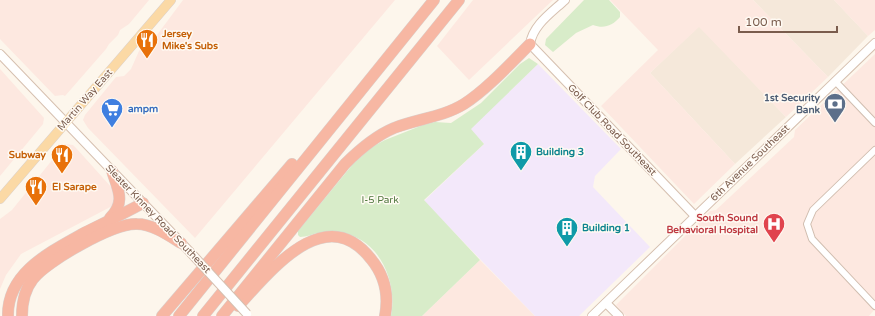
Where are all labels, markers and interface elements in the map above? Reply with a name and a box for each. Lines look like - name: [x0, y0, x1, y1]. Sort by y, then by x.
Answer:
- scale bar: [739, 8, 837, 34]
- text: 100 m: [745, 15, 782, 29]
- restaurant icon: Jersey Mike's Subs: [134, 27, 160, 60]
- place label: Jersey Mike's Subs: [161, 28, 218, 52]
- street label: Martin Way East: [55, 67, 115, 133]
- street label: Golf Club Road Southeast: [565, 82, 659, 178]
- bank icon: 1st Security Bank: [822, 91, 848, 124]
- place label: 1st Security Bank: [764, 92, 821, 116]
- supermarket icon: ampm: [99, 96, 125, 129]
- place label: ampm: [128, 103, 158, 115]
- street label: 6th Avenue Southeast: [708, 122, 792, 204]
- building icon: Building 3: [508, 139, 534, 172]
- restaurant icon: Subway: [49, 142, 75, 175]
- place label: Building 3: [536, 146, 584, 158]
- place label: Subway: [9, 149, 47, 161]
- street label: Sleater Kinney Road Southeast: [103, 162, 213, 276]
- restaurant icon: El Sarape: [23, 174, 49, 207]
- place label: El Sarape: [52, 181, 97, 193]
- park label: I-5 Park: [361, 194, 399, 206]
- hospital icon: South Sound Behavioral Hospital: [761, 211, 787, 244]
- place label: South Sound Behavioral Hospital: [666, 212, 758, 236]
- building icon: Building 1: [554, 215, 580, 248]
- place label: Building 1: [582, 222, 630, 234]

